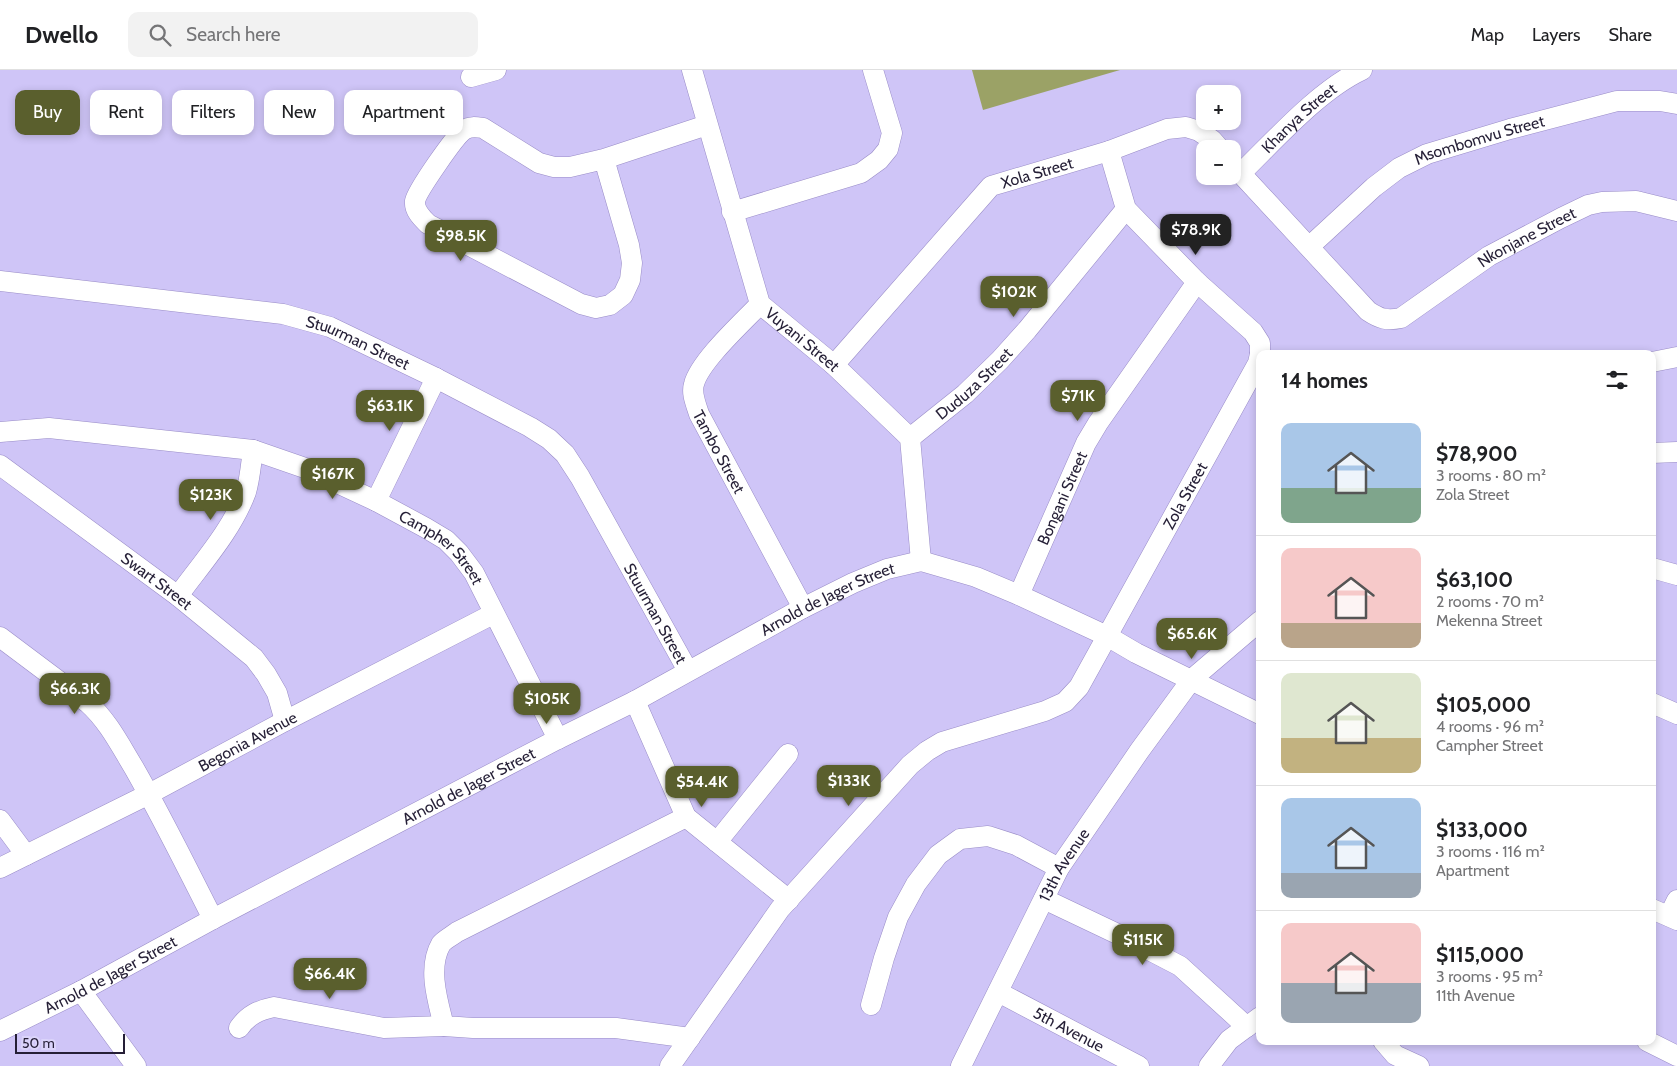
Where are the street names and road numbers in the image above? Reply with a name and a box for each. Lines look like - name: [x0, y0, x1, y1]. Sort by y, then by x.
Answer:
- street label: Khanya Street: [1257, 78, 1340, 157]
- street label: Msombomvu Street: [1411, 111, 1547, 168]
- street label: Xola Street: [999, 153, 1076, 192]
- street label: Nkonjane Street: [1474, 203, 1579, 271]
- street label: Vuyani Street: [762, 303, 844, 375]
- street label: Stuurman Street: [304, 311, 413, 374]
- street label: Duduza Street: [932, 343, 1016, 423]
- street label: Tambo Street: [689, 407, 749, 497]
- street label: Bongani Street: [1033, 448, 1091, 548]
- street label: Zola Street: [1159, 458, 1211, 532]
- street label: Campher Street: [396, 506, 488, 588]
- street label: Swart Street: [118, 548, 197, 614]
- street label: Arnold de Jager Street: [757, 558, 897, 639]
- street label: Stuurman Street: [620, 560, 692, 667]
- street label: Begonia Avenue: [195, 707, 300, 775]
- street label: Arnold de Jager Street: [399, 743, 539, 828]
- street label: 13th Avenue: [1034, 824, 1093, 905]
- street label: Arnold de Jager Street: [41, 931, 180, 1017]
- street label: 5th Avenue: [1030, 1003, 1107, 1056]

